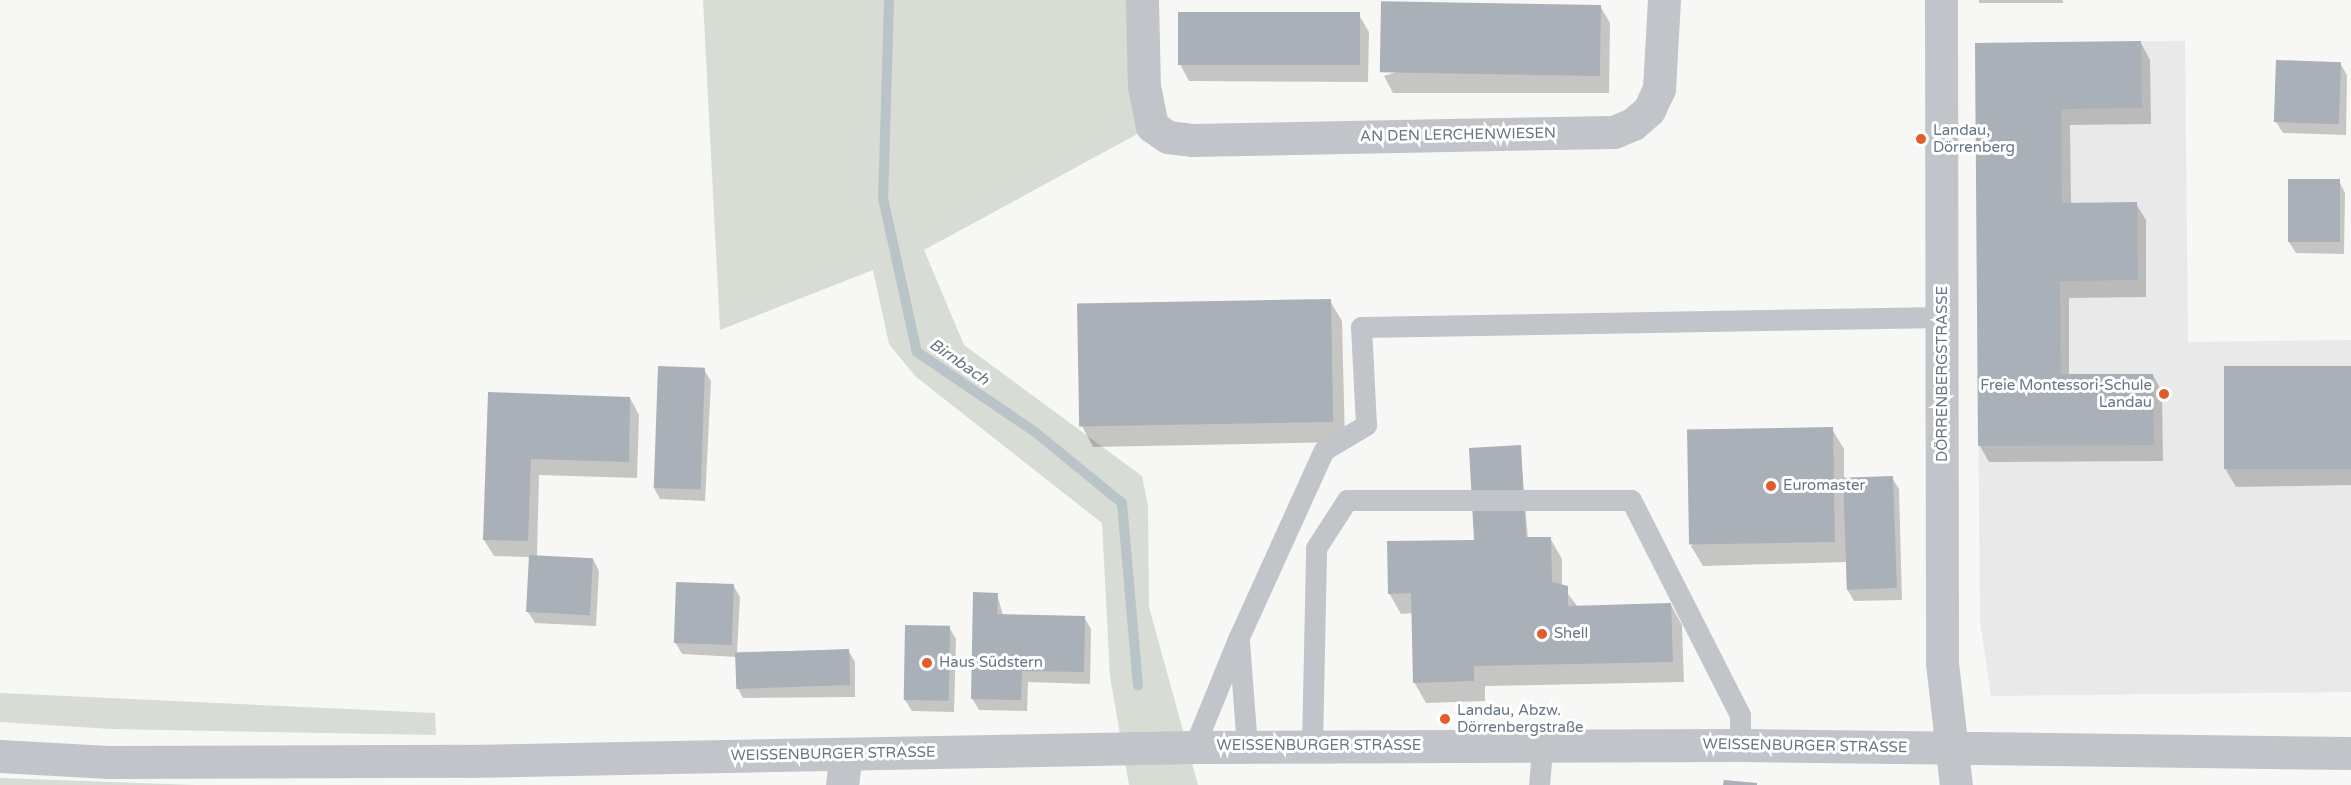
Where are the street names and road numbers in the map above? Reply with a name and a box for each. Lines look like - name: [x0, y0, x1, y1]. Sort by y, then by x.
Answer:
- street label: AN DEN LERCHENWIESEN: [1360, 124, 1556, 146]
- street label: DÖRRENBERGSTRASSE: [1934, 286, 1952, 462]
- street label: WEISSENBURGER STRASSE: [1702, 735, 1908, 757]
- street label: WEISSENBURGER STRASSE: [1217, 737, 1421, 755]
- street label: WEISSENBURGER STRASSE: [730, 743, 936, 765]

